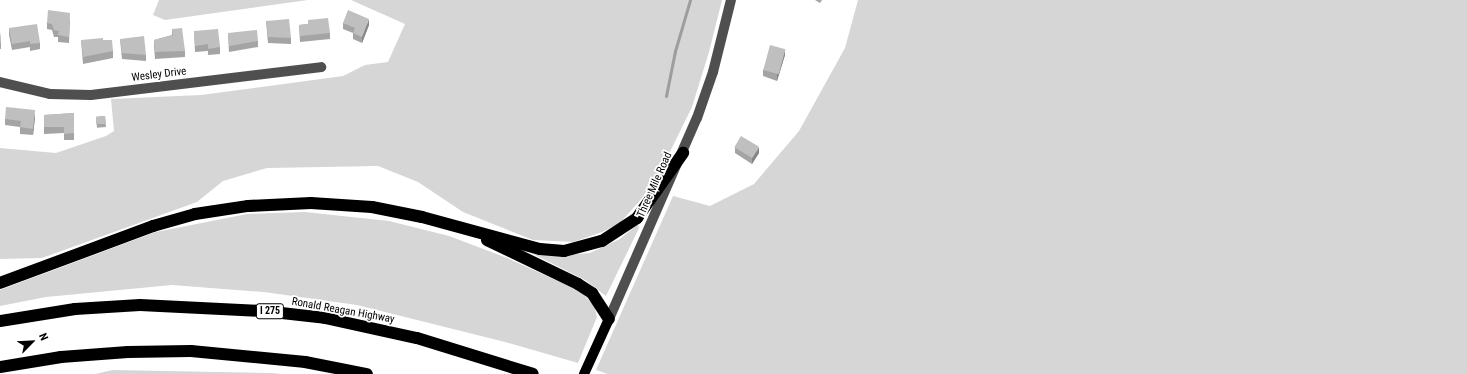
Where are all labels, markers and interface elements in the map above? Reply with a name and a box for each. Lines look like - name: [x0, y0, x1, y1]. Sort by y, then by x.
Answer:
- street label: Wesley Drive: [131, 65, 187, 85]
- street label: Three Mile Road: [635, 150, 675, 220]
- street label: Ronald Reagan Highway: [291, 295, 395, 327]
- road number: I 275: [255, 303, 285, 319]
- north arrow: [12, 322, 52, 362]
- text: N: [36, 331, 51, 343]

